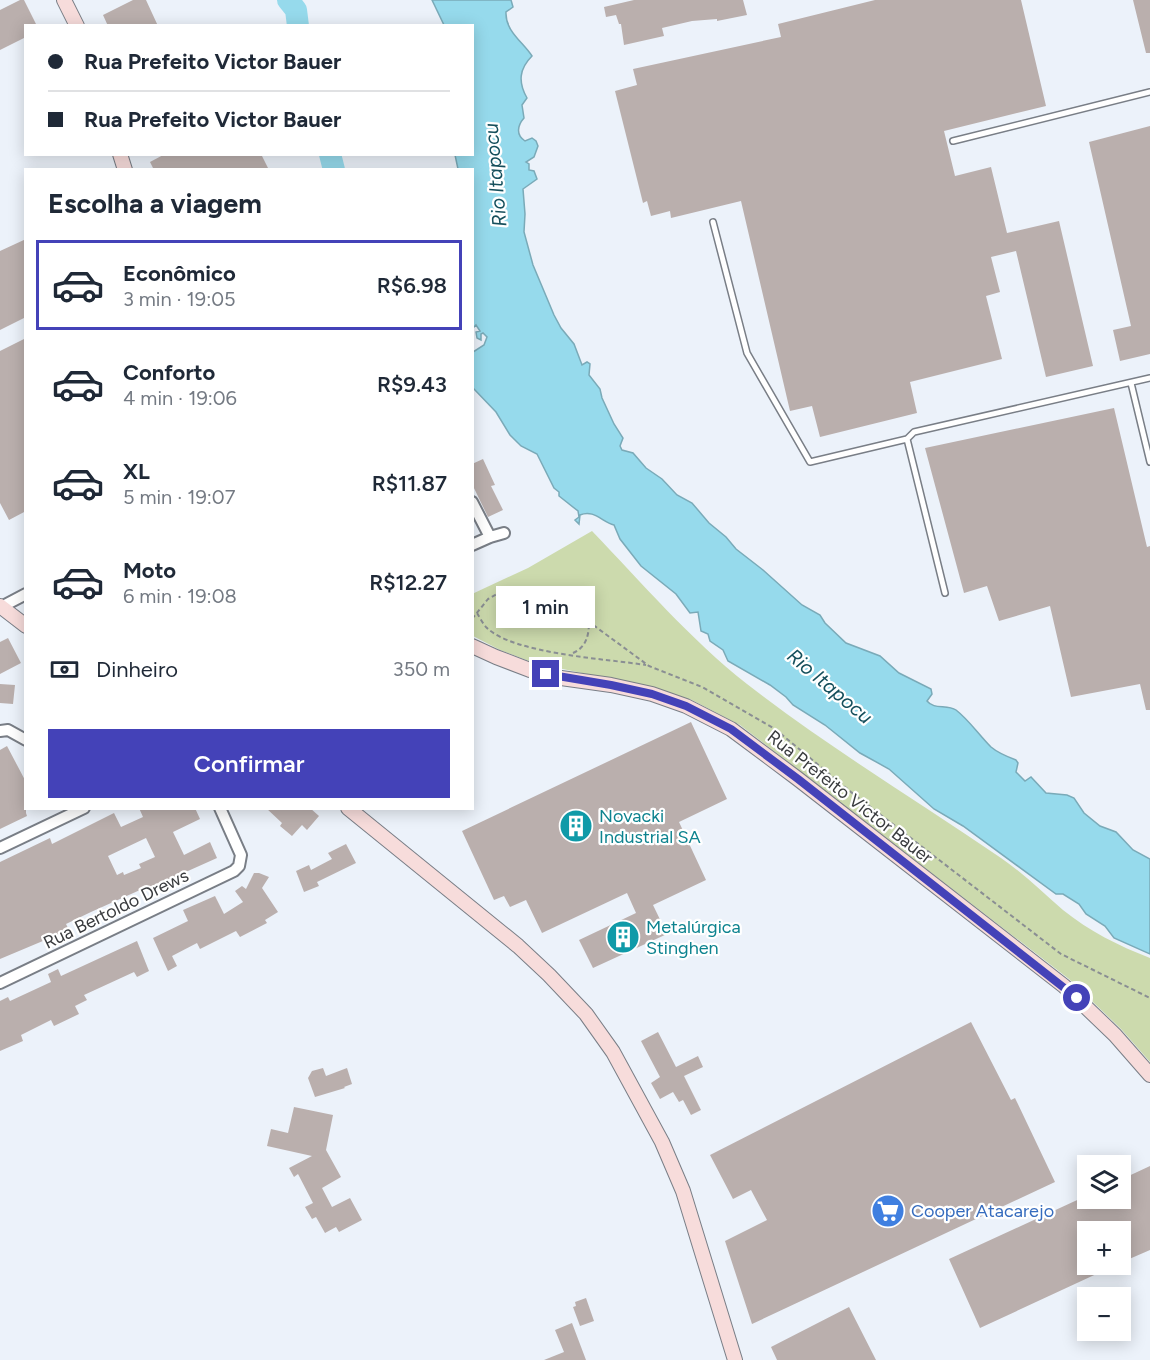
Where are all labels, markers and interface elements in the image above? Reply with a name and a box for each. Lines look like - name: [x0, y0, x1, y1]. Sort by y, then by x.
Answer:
- text: Rua Prefeito Victor Bauer: [84, 48, 341, 75]
- text: Rua Prefeito Victor Bauer: [84, 106, 341, 133]
- water label: Rio Itapocu: [479, 122, 511, 228]
- text: Escolha a viagem: [48, 187, 262, 220]
- icon: car: [51, 258, 105, 312]
- text: Econômico: [123, 260, 236, 287]
- text: R$6.98: [377, 272, 447, 299]
- text: 3 min · 19:05: [123, 287, 236, 311]
- icon: car: [51, 357, 105, 411]
- text: Conforto: [123, 359, 215, 386]
- text: R$9.43: [377, 371, 447, 398]
- text: 4 min · 19:06: [123, 386, 237, 410]
- icon: car: [51, 456, 105, 510]
- text: XL: [123, 458, 150, 485]
- text: R$11.87: [372, 470, 447, 497]
- text: 5 min · 19:07: [123, 485, 235, 509]
- icon: car: [51, 555, 105, 609]
- text: Moto: [123, 557, 176, 584]
- text: R$12.27: [369, 569, 447, 596]
- text: 6 min · 19:08: [123, 584, 237, 608]
- callout: 1 min: [496, 587, 596, 629]
- text: 1 min: [522, 595, 569, 619]
- water label: Rio Itapocu: [782, 643, 878, 729]
- icon: cash: [48, 653, 81, 686]
- text: Dinheiro: [96, 656, 178, 683]
- text: 350 m: [393, 657, 450, 681]
- route end: [532, 660, 559, 687]
- street label: Rua Prefeito Victor Bauer: [763, 726, 937, 868]
- button: Confirmar: [48, 729, 450, 798]
- place label: Novacki Industrial SA: [599, 805, 701, 848]
- building icon: Novacki Industrial SA: [558, 808, 594, 844]
- street label: Rua Bertoldo Drews: [40, 864, 192, 954]
- place label: Metalúrgica Stinghen: [646, 916, 741, 959]
- building icon: Metalúrgica Stinghen: [605, 919, 641, 955]
- route start: [1063, 984, 1090, 1011]
- map controls: [1077, 1155, 1131, 1341]
- button: layers: [1077, 1155, 1131, 1209]
- supermarket icon: Cooper Atacarejo: [870, 1193, 906, 1229]
- place label: Cooper Atacarejo: [911, 1200, 1054, 1222]
- button: +: [1077, 1221, 1131, 1275]
- button: −: [1077, 1287, 1131, 1341]

